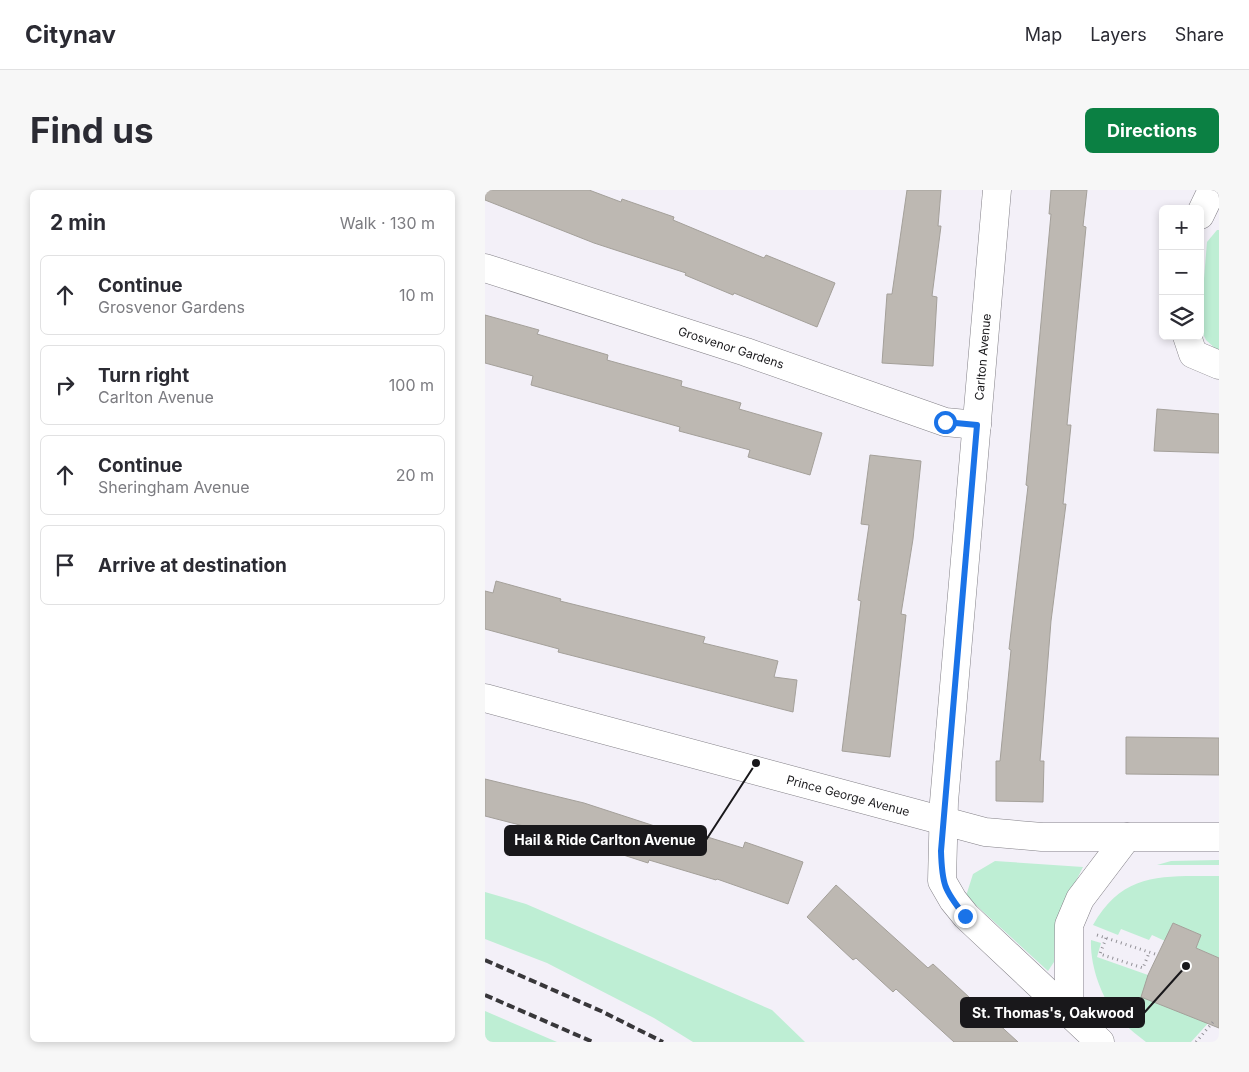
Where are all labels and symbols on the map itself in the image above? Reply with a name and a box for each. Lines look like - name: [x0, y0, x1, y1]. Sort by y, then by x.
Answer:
- street label: Carlton Avenue: [971, 313, 994, 401]
- street label: Grosvenor Gardens: [676, 323, 786, 372]
- route start: [934, 411, 957, 434]
- street label: Prince George Avenue: [785, 772, 911, 819]
- callout: Hail & Ride Carlton Avenue: [505, 826, 706, 855]
- text: Hail & Ride Carlton Avenue: [514, 831, 696, 848]
- route end: [954, 905, 977, 928]
- callout: St. Thomas's, Oakwood: [961, 998, 1144, 1027]
- text: St. Thomas's, Oakwood: [972, 1004, 1134, 1021]

